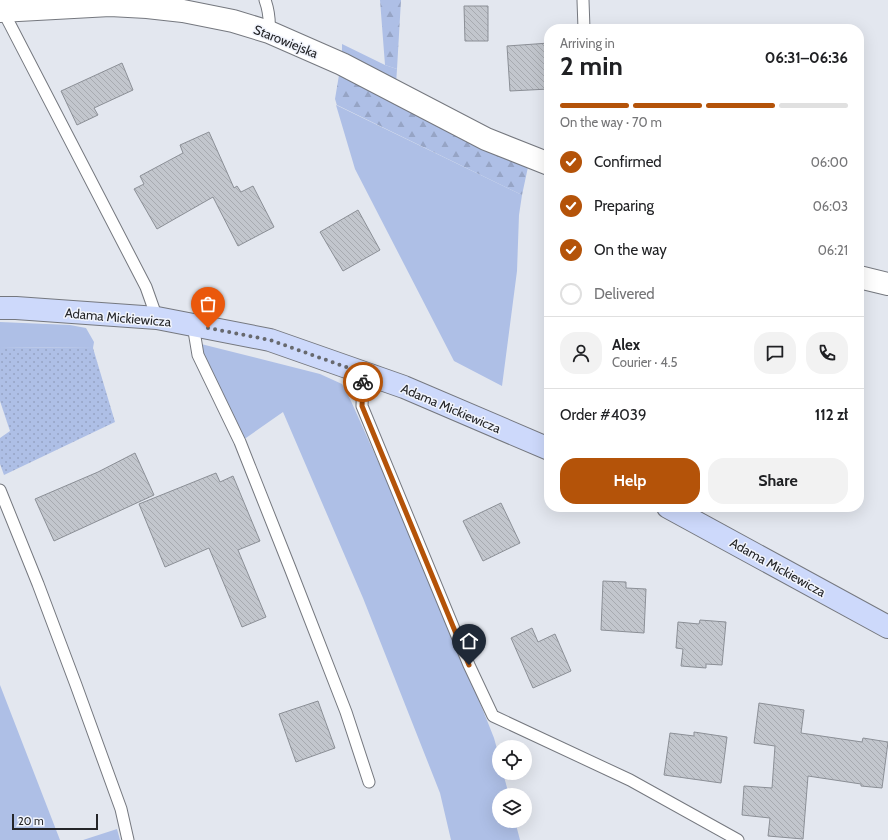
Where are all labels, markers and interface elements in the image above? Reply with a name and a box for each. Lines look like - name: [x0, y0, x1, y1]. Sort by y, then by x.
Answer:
- street label: Starowiejska: [251, 21, 321, 62]
- text: Arriving in: [560, 35, 615, 51]
- text: 06:31–06:36: [765, 49, 848, 67]
- text: 2 min: [560, 50, 623, 82]
- text: On the way · 70 m: [560, 114, 662, 130]
- icon: check: [560, 151, 582, 173]
- text: Confirmed: [594, 153, 662, 171]
- text: 06:00: [811, 154, 848, 170]
- icon: check: [560, 195, 582, 217]
- text: Preparing: [594, 197, 654, 215]
- text: 06:03: [813, 198, 848, 214]
- icon: check: [560, 239, 582, 261]
- text: On the way: [594, 241, 667, 259]
- text: 06:21: [818, 242, 848, 258]
- text: Delivered: [594, 285, 655, 303]
- pin: [191, 287, 225, 328]
- icon: bag: [197, 293, 219, 315]
- street label: Adama Mickiewicza: [64, 304, 173, 330]
- button: person: [560, 332, 602, 374]
- button: chat: [754, 332, 796, 374]
- button: phone: [806, 332, 848, 374]
- text: Alex: [612, 336, 640, 354]
- text: Courier · 4.5: [612, 354, 677, 370]
- courier: [343, 362, 383, 402]
- icon: bike: [352, 371, 374, 393]
- street label: Adama Mickiewicza: [399, 380, 504, 436]
- text: Order #4039: [560, 406, 646, 424]
- text: 112 zł: [815, 406, 848, 424]
- button: Help: [560, 458, 700, 504]
- button: Share: [708, 458, 848, 504]
- street label: Adama Mickiewicza: [727, 534, 829, 600]
- pin: [452, 624, 486, 665]
- icon: home: [458, 630, 480, 652]
- map controls: [492, 740, 532, 828]
- button: locate: [492, 740, 532, 780]
- button: layers: [492, 788, 532, 828]
- scale bar: [12, 812, 98, 831]
- text: 20 m: [18, 814, 44, 828]

